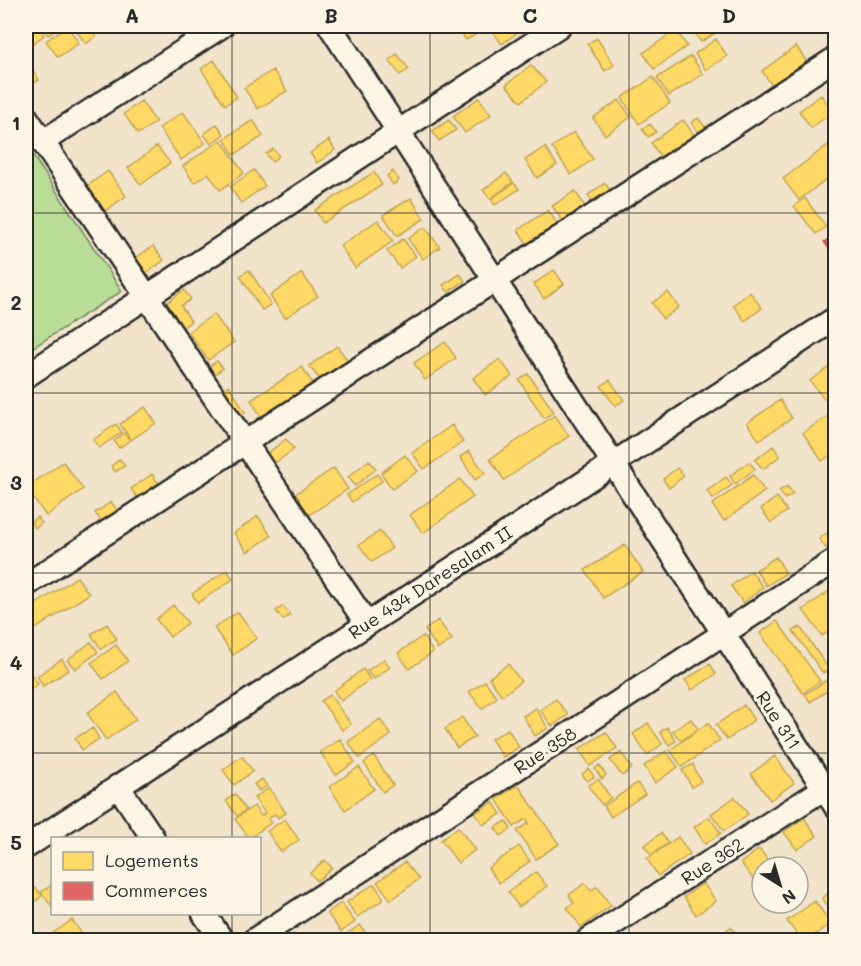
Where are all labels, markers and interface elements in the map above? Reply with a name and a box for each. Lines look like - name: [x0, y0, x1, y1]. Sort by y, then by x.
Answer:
- text: A: [125, 2, 139, 28]
- text: B: [324, 2, 338, 28]
- text: C: [523, 2, 538, 28]
- text: D: [722, 2, 736, 28]
- text: 1: [12, 109, 20, 135]
- text: 2: [10, 289, 22, 315]
- text: 3: [10, 469, 22, 495]
- street label: Rue 434 Daresalam II: [343, 520, 517, 644]
- text: 4: [10, 649, 23, 675]
- street label: Rue 311: [751, 686, 807, 754]
- street label: Rue 358: [509, 721, 581, 779]
- text: 5: [10, 829, 22, 855]
- street label: Rue 362: [676, 832, 748, 890]
- legend: [51, 837, 261, 915]
- text: Logements: [105, 848, 199, 872]
- north arrow: [750, 855, 810, 915]
- text: Commerces: [105, 878, 208, 902]
- text: N: [778, 885, 801, 909]

